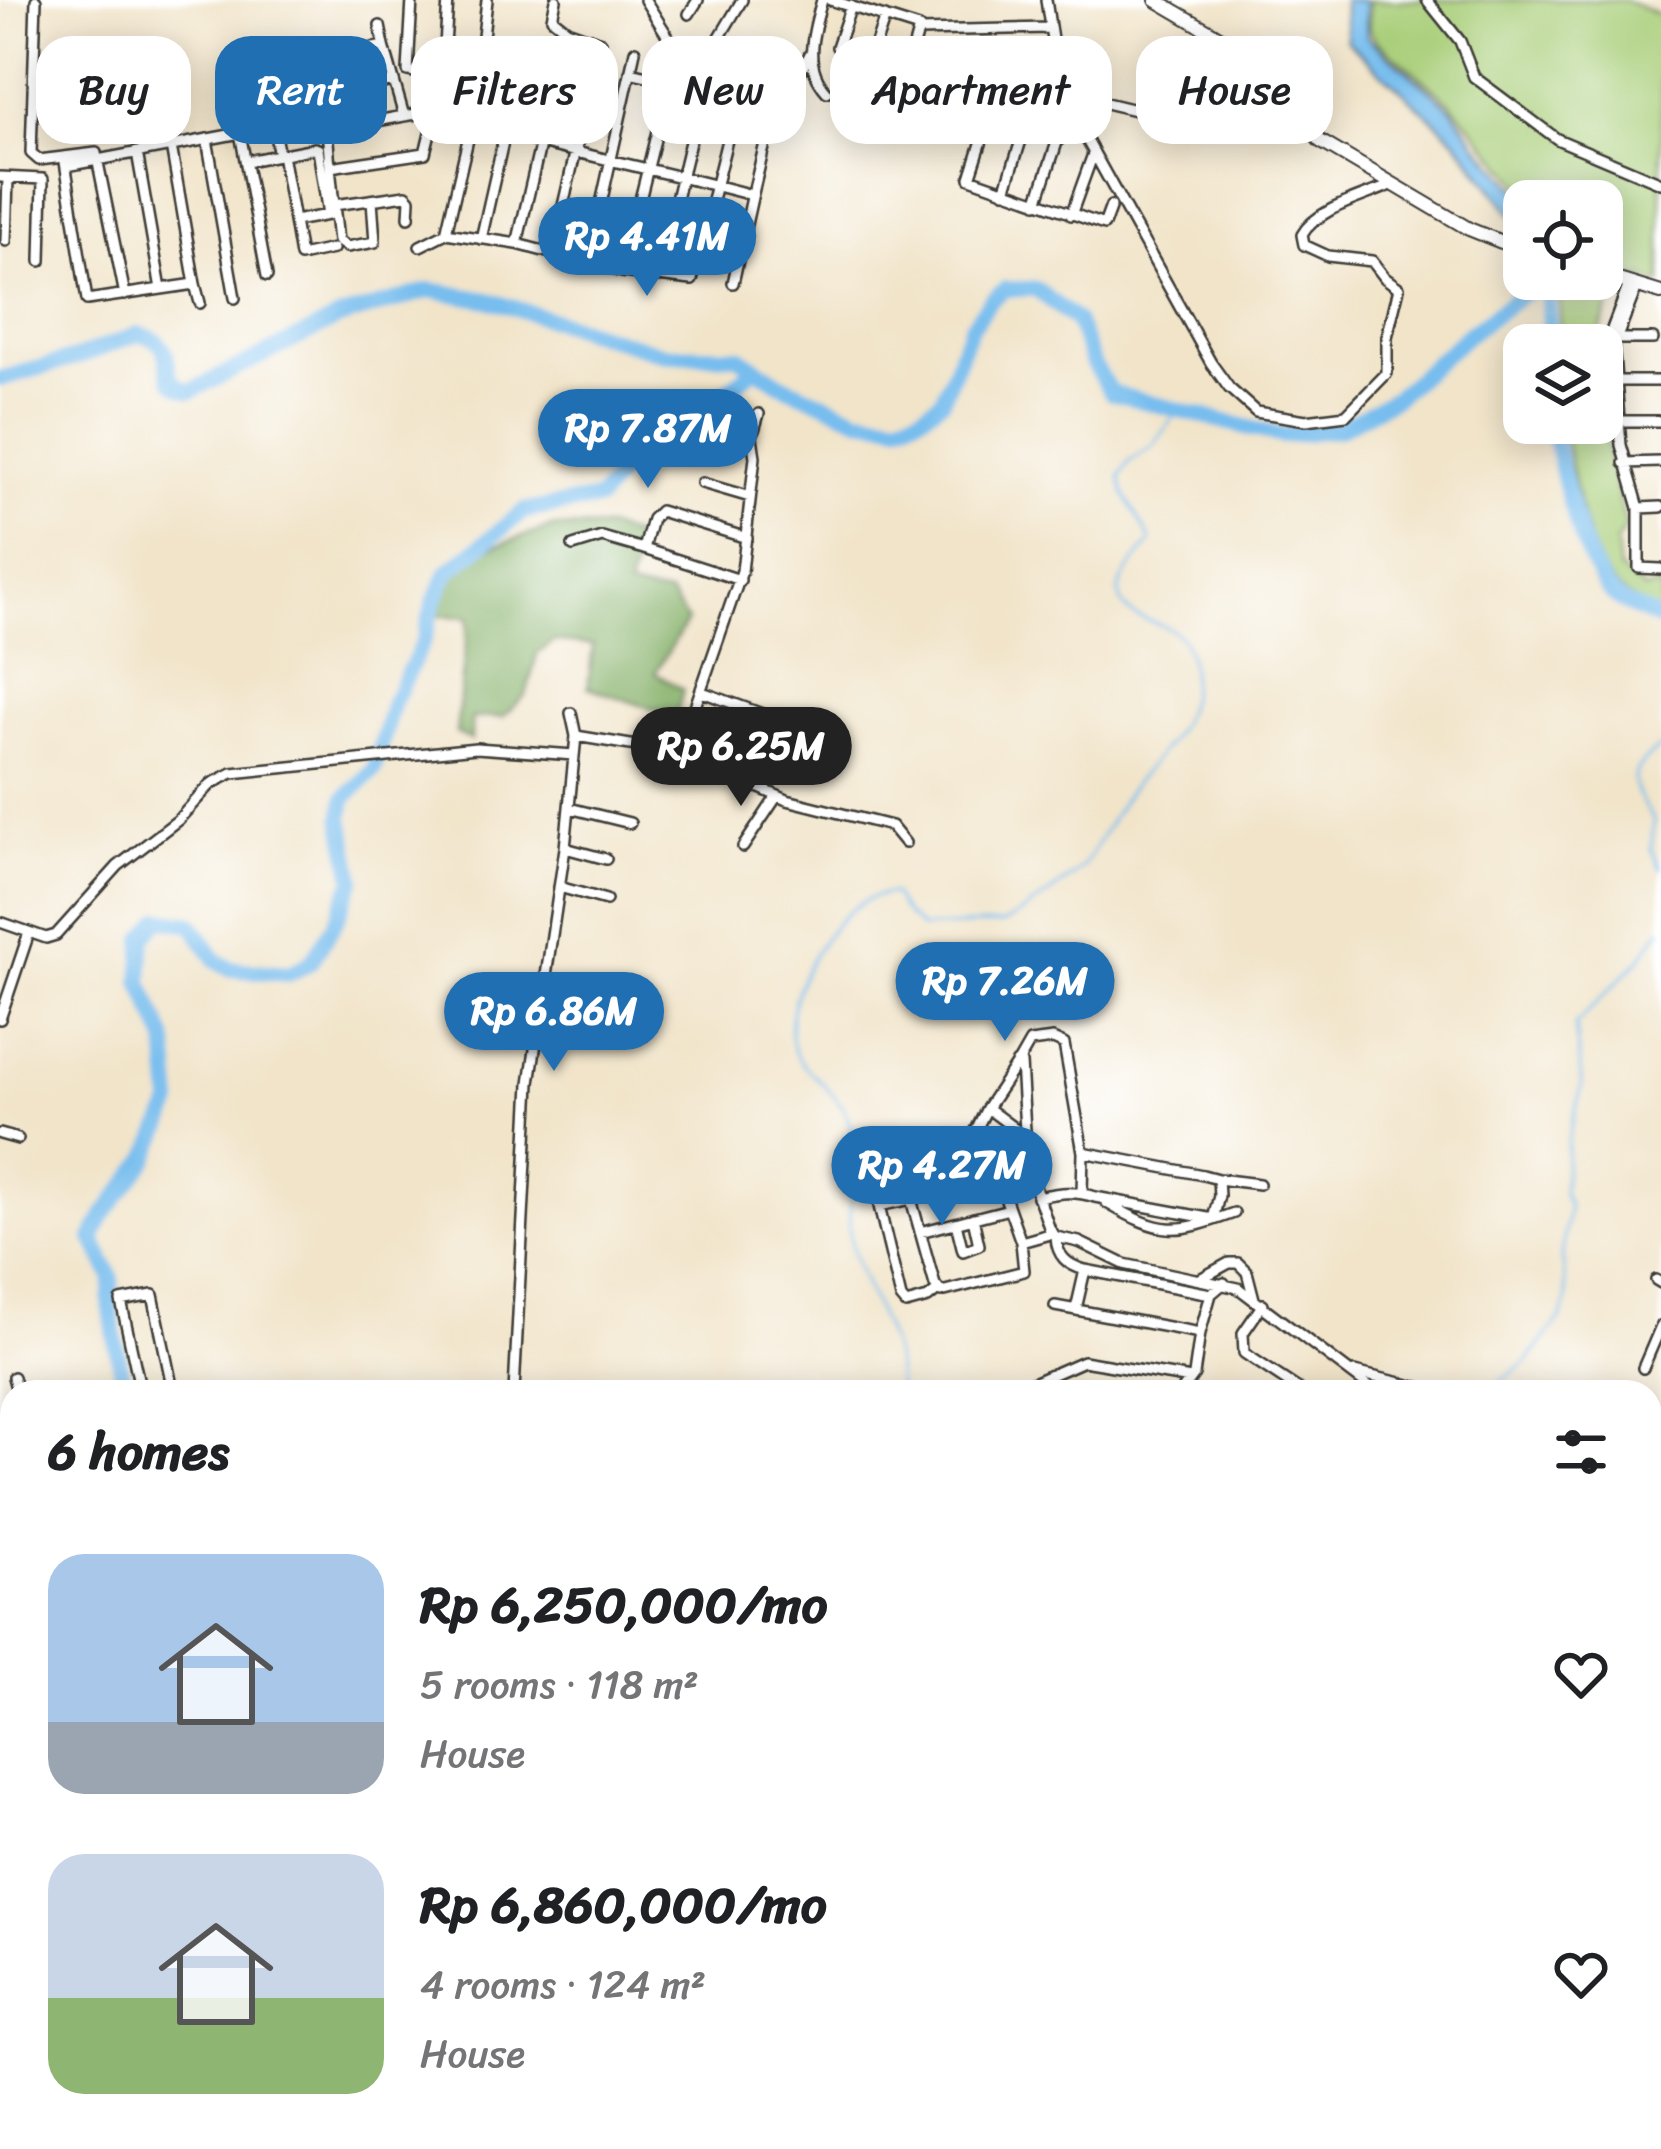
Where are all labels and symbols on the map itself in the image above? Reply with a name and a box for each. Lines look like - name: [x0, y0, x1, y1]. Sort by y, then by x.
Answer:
- pin: Rp 4.41M: [523, 197, 771, 299]
- pin: Rp 7.87M: [524, 389, 772, 491]
- pin: Rp 6.25M: [617, 707, 865, 809]
- pin: Rp 7.26M: [881, 942, 1129, 1044]
- pin: Rp 6.86M: [430, 972, 678, 1074]
- pin: Rp 4.27M: [818, 1126, 1066, 1228]

